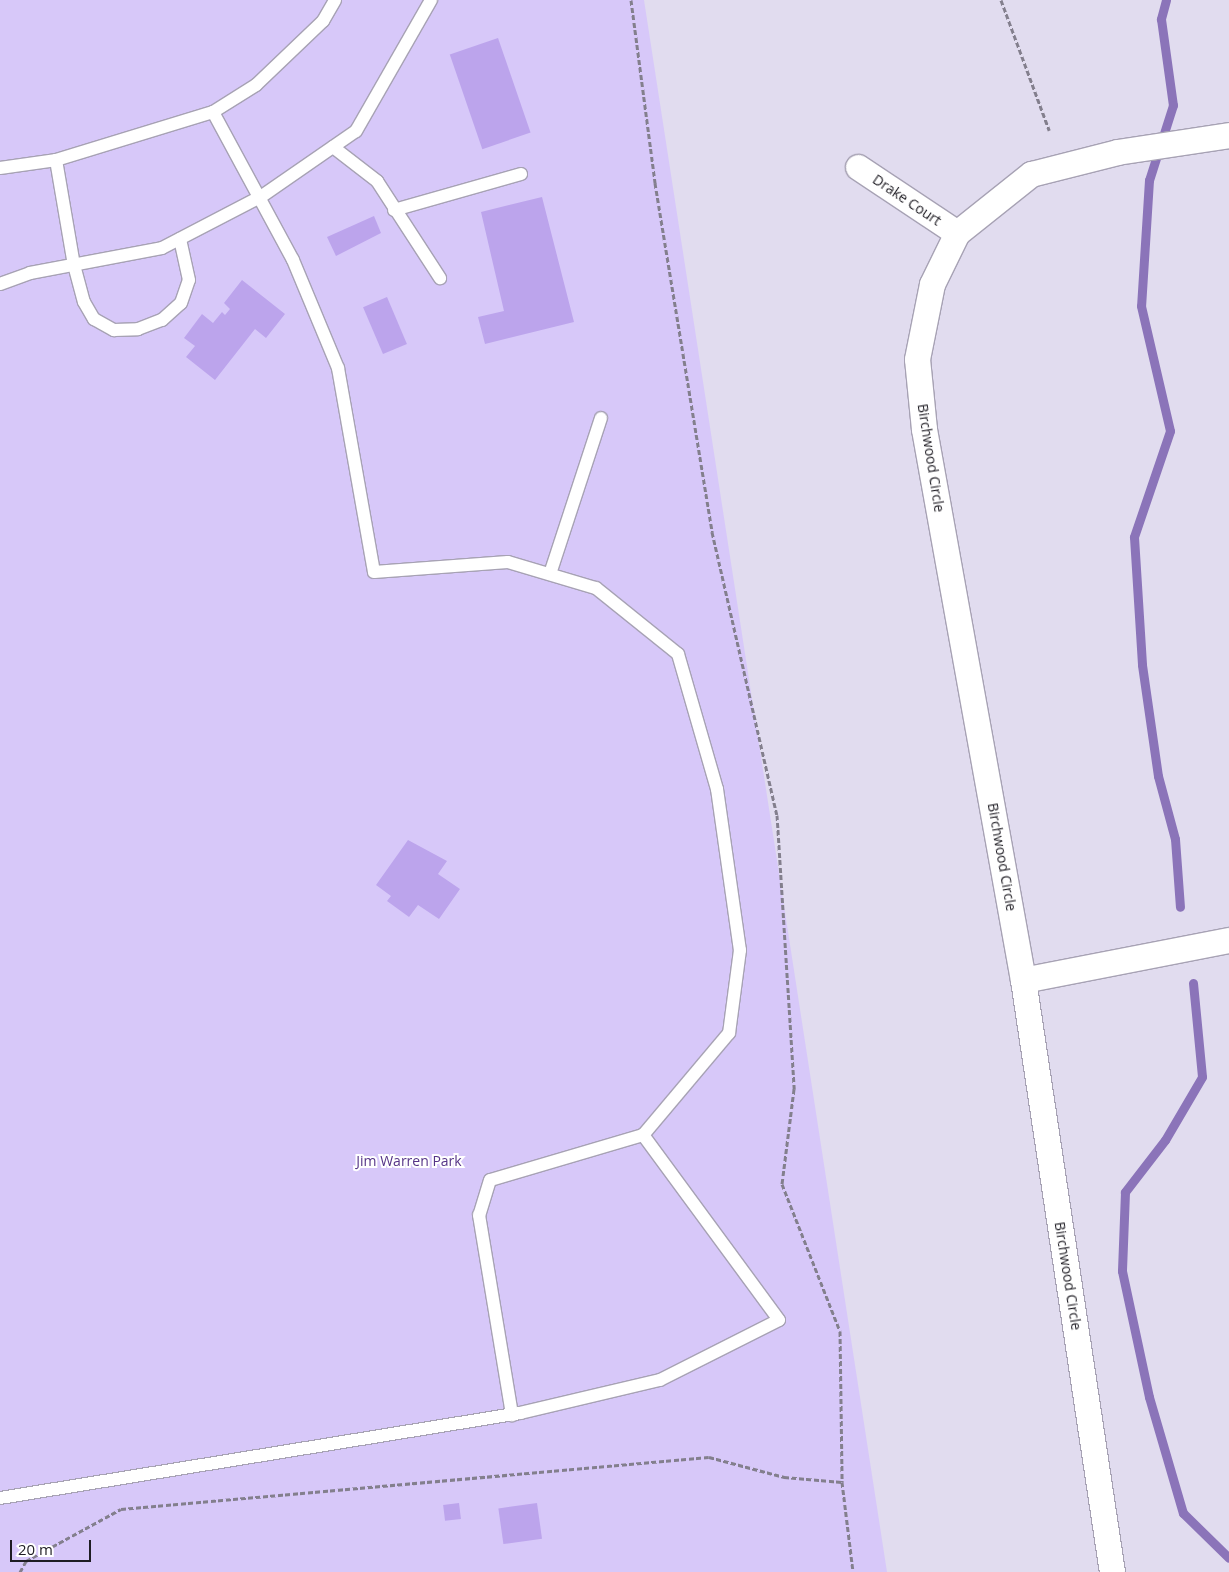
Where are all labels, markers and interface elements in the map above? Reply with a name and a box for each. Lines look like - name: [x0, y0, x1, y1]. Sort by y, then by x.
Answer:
- street label: Drake Court: [870, 171, 944, 229]
- street label: Birchwood Circle: [914, 403, 948, 513]
- street label: Birchwood Circle: [984, 802, 1020, 912]
- park label: Jim Warren Park: [356, 1153, 462, 1169]
- street label: Birchwood Circle: [1051, 1221, 1085, 1331]
- scale bar: [12, 1530, 94, 1562]
- text: 20 m: [18, 1539, 53, 1559]

